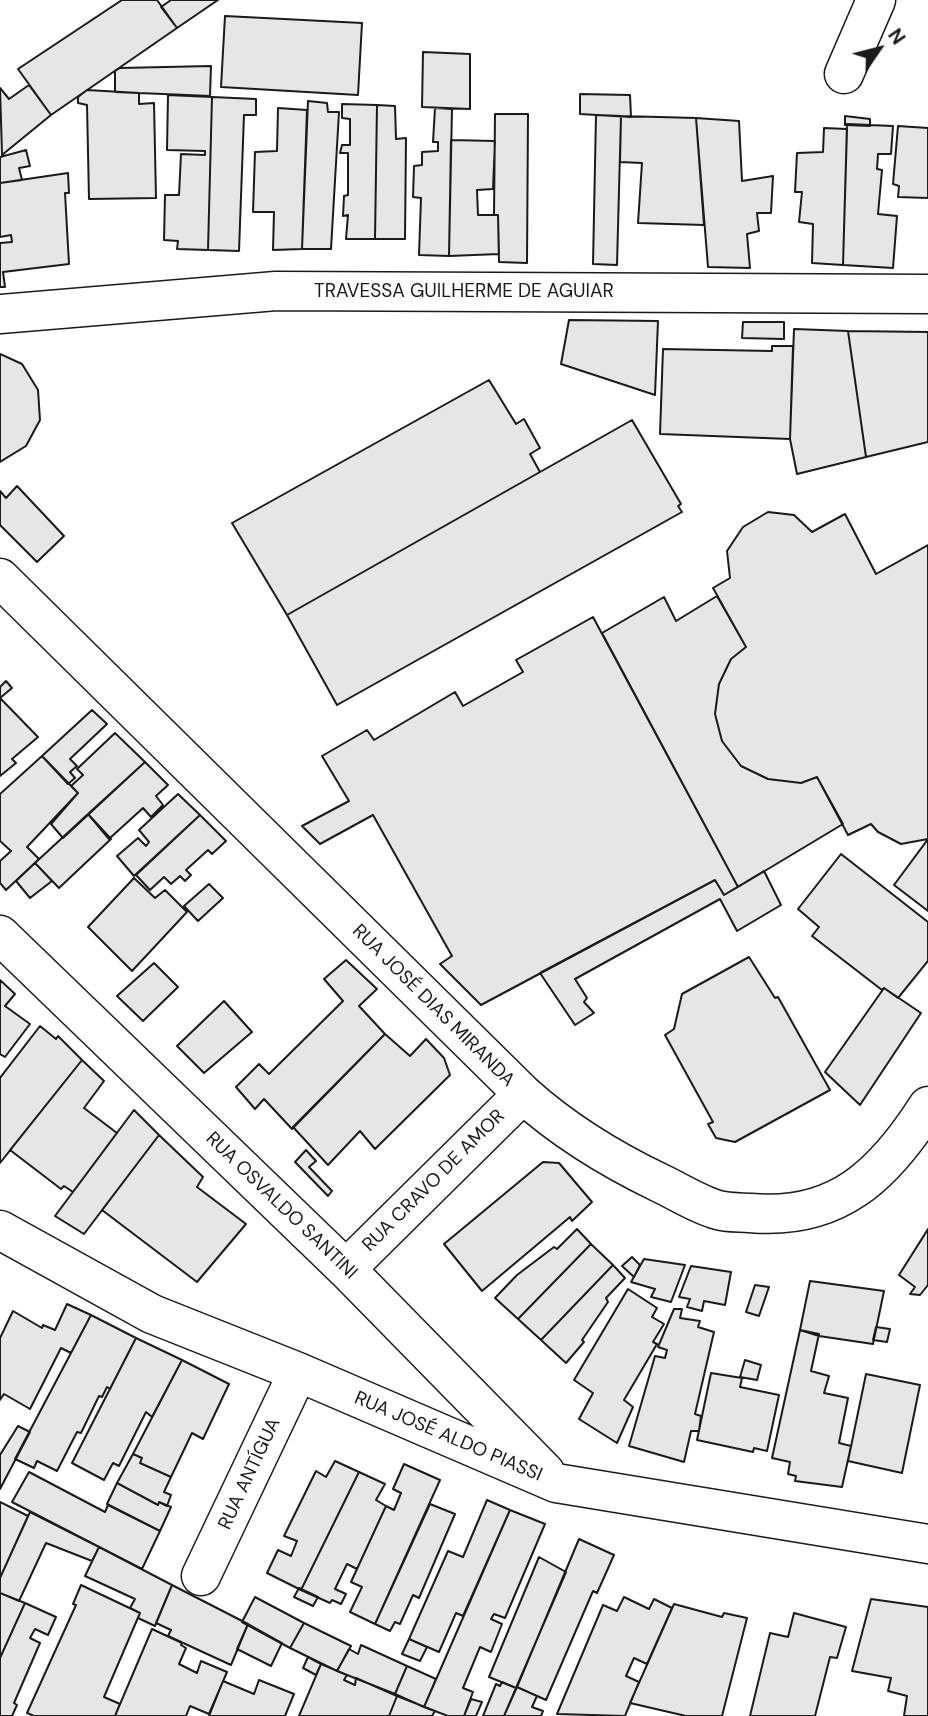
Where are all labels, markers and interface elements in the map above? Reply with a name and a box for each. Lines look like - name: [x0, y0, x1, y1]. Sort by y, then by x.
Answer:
- north arrow: [844, 14, 914, 84]
- text: N: [882, 24, 911, 50]
- street label: TRAVESSA GUILHERME DE AGUIAR: [314, 281, 614, 303]
- street label: RUA JOSÉ DIAS MIRANDA: [347, 920, 519, 1092]
- street label: RUA CRAVO DE AMOR: [358, 1105, 510, 1257]
- street label: RUA OSVALDO SANTINI: [200, 1128, 362, 1284]
- street label: RUA JOSÉ ALDO PIASSI: [351, 1387, 545, 1487]
- street label: RUA ANTÍGUA: [214, 1415, 286, 1533]

